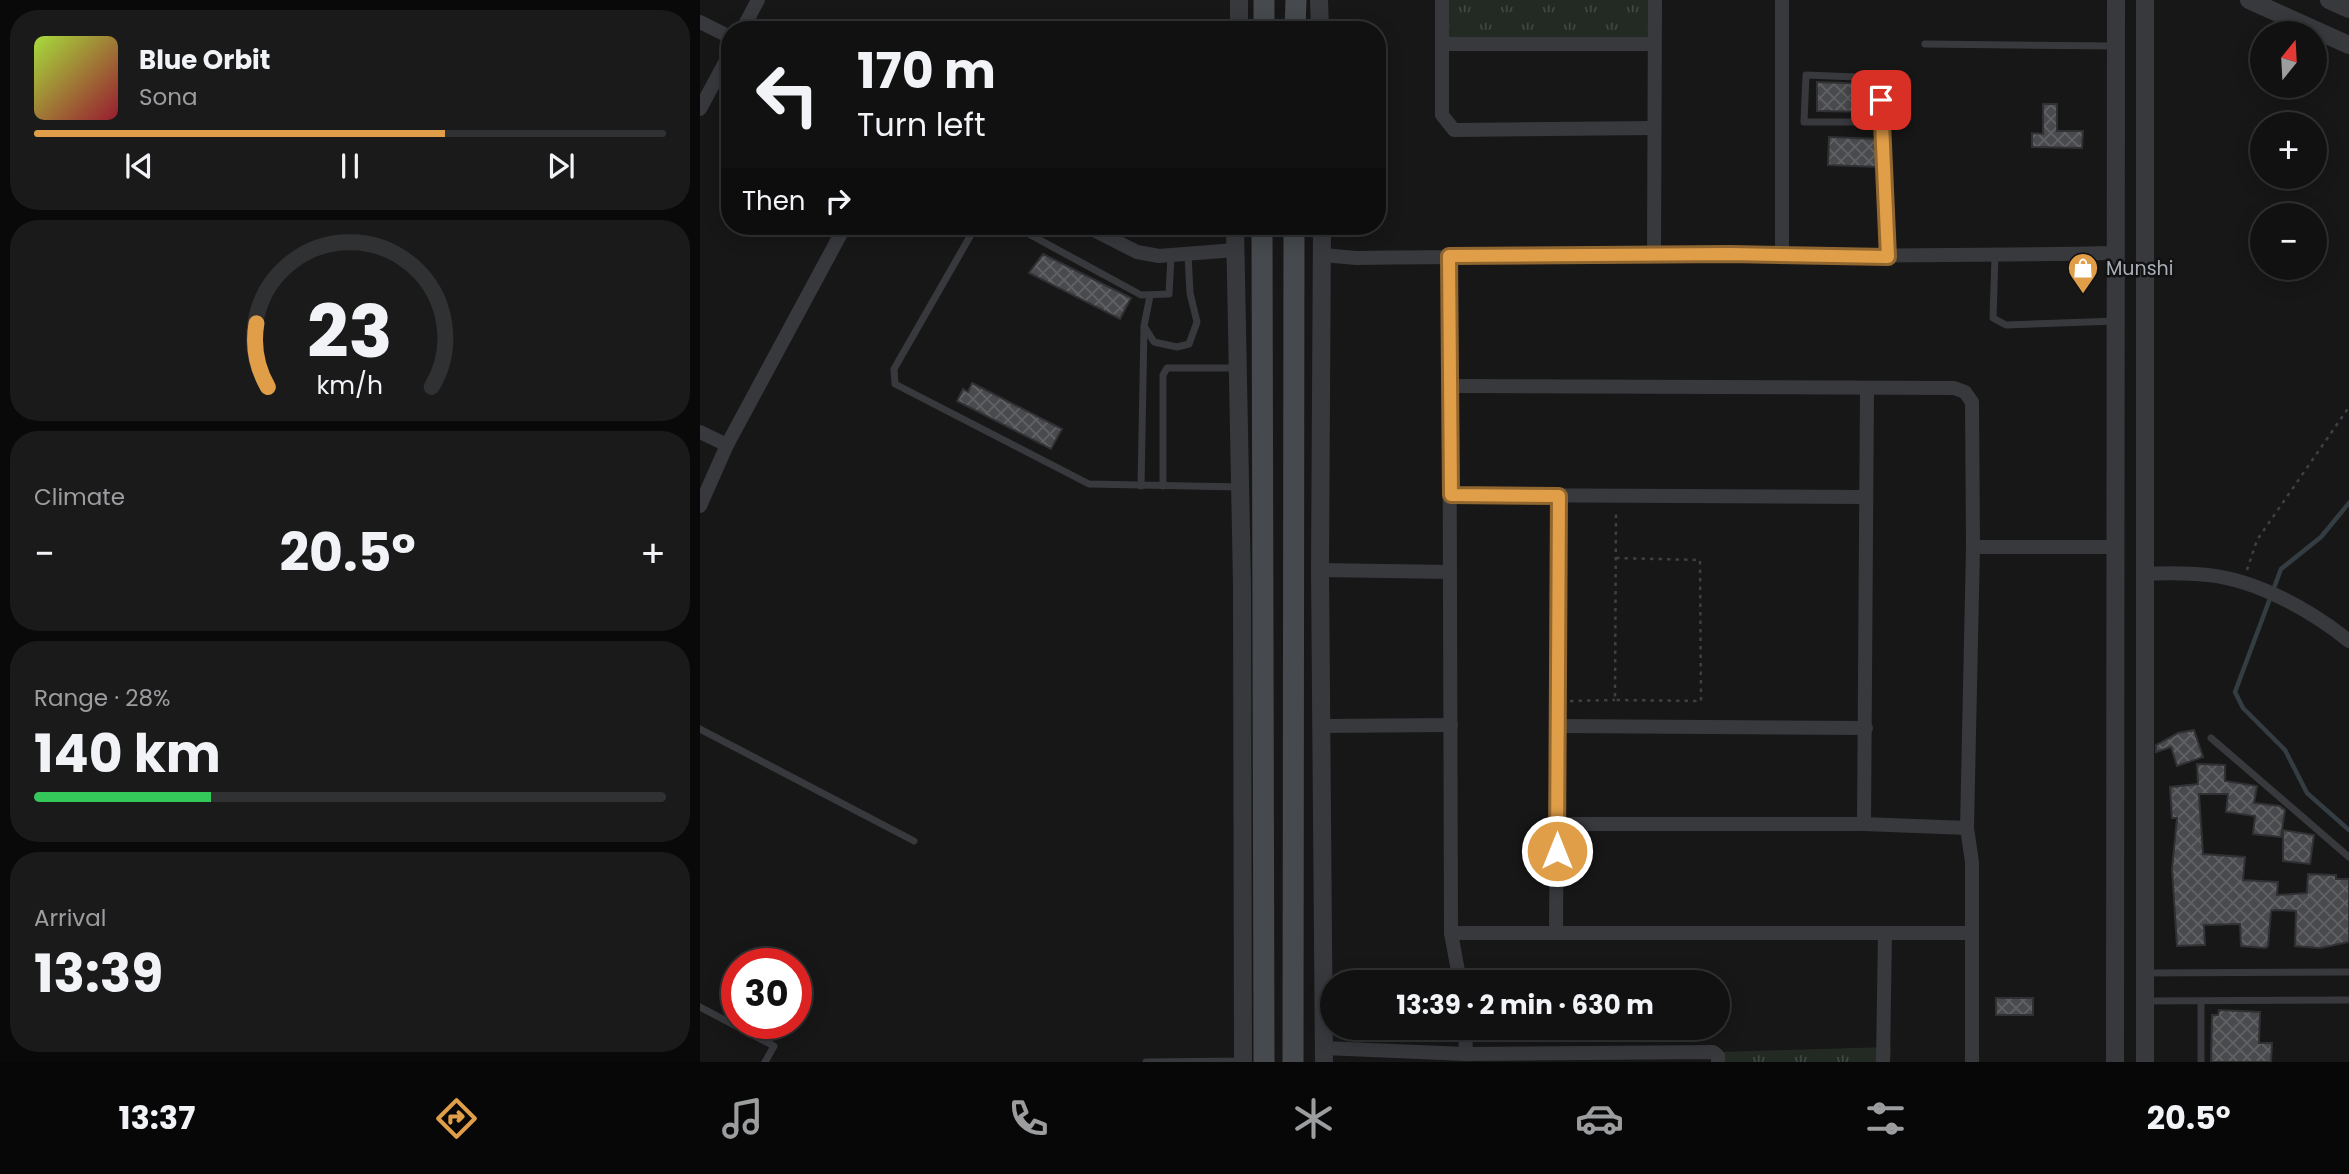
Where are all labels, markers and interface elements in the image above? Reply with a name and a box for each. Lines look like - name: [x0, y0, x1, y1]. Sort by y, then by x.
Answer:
- north arrow: [2250, 21, 2328, 98]
- map controls: [2250, 21, 2327, 280]
- text: 170 m: [857, 37, 996, 105]
- text: Blue Orbit: [139, 42, 270, 78]
- icon: left: [742, 49, 833, 140]
- pin: [1851, 70, 1911, 130]
- text: Sona: [139, 81, 198, 113]
- icon: arrive: [1862, 81, 1900, 119]
- text: Turn left: [857, 102, 986, 147]
- button: +: [2250, 112, 2327, 189]
- icon: previous: [120, 147, 158, 185]
- icon: pause: [331, 147, 369, 185]
- icon: next: [542, 147, 580, 185]
- icon: right: [819, 182, 857, 220]
- text: Then: [742, 183, 805, 219]
- button: −: [2250, 203, 2327, 280]
- shop icon: Munshi: [2066, 251, 2100, 295]
- place label: Munshi: [2106, 255, 2173, 282]
- text: 23: [307, 281, 393, 382]
- text: km/h: [317, 367, 383, 402]
- text: Climate: [34, 481, 125, 513]
- text: 20.5°: [279, 516, 416, 589]
- text: −: [34, 527, 55, 580]
- text: +: [640, 527, 666, 580]
- text: Range · 28%: [34, 682, 170, 714]
- text: 140 km: [34, 717, 221, 790]
- position arrow: [1520, 814, 1594, 888]
- text: Arrival: [34, 902, 106, 934]
- text: 13:39: [34, 937, 163, 1010]
- speed limit sign: 30: [721, 948, 812, 1039]
- text: 13:39 · 2 min · 630 m: [1396, 987, 1654, 1023]
- icon: directions: [432, 1094, 481, 1143]
- icon: music: [718, 1094, 767, 1143]
- icon: phone: [1004, 1094, 1053, 1143]
- icon: climate: [1289, 1094, 1338, 1143]
- icon: car: [1575, 1094, 1624, 1143]
- icon: filters: [1861, 1094, 1910, 1143]
- text: 13:37: [118, 1095, 195, 1140]
- text: 20.5°: [2147, 1095, 2231, 1140]

